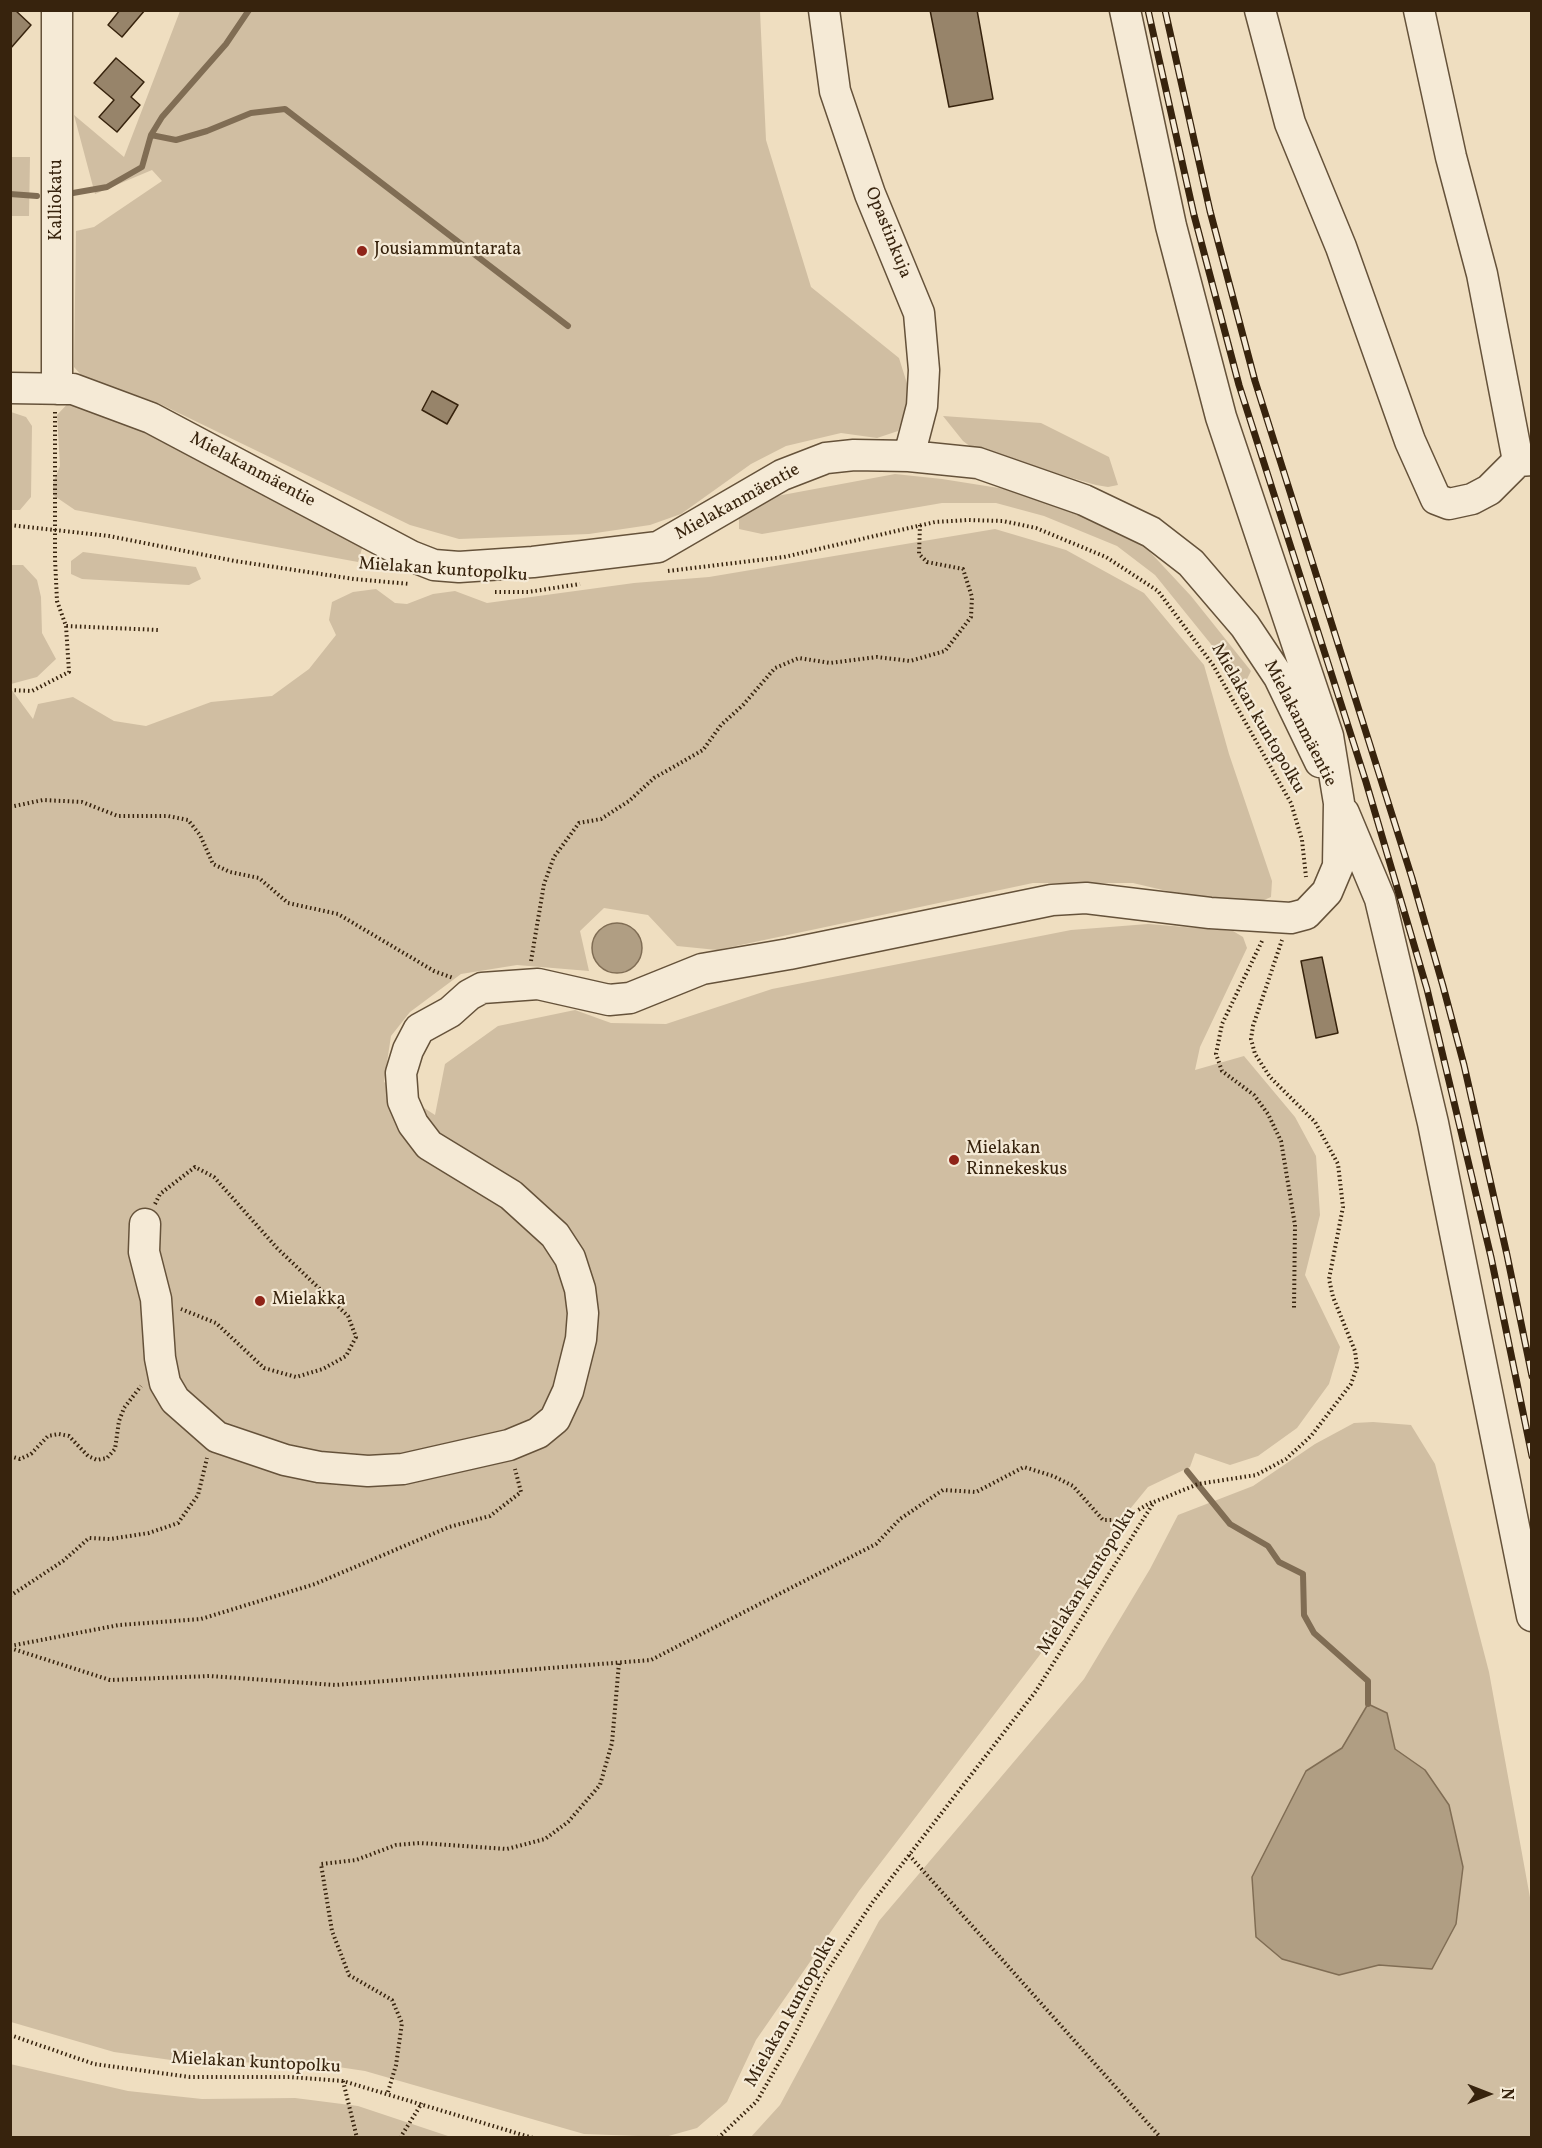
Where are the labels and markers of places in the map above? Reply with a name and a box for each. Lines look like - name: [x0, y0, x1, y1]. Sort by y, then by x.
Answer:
- place label: Jousiammuntarata: [374, 240, 521, 262]
- marker: Jousiammuntarata: [355, 244, 369, 258]
- place label: Mielakan Rinnekeskus: [966, 1139, 1067, 1182]
- marker: Mielakan Rinnekeskus: [947, 1153, 961, 1167]
- place label: Mielakka: [272, 1290, 346, 1312]
- marker: Mielakka: [253, 1294, 267, 1308]

